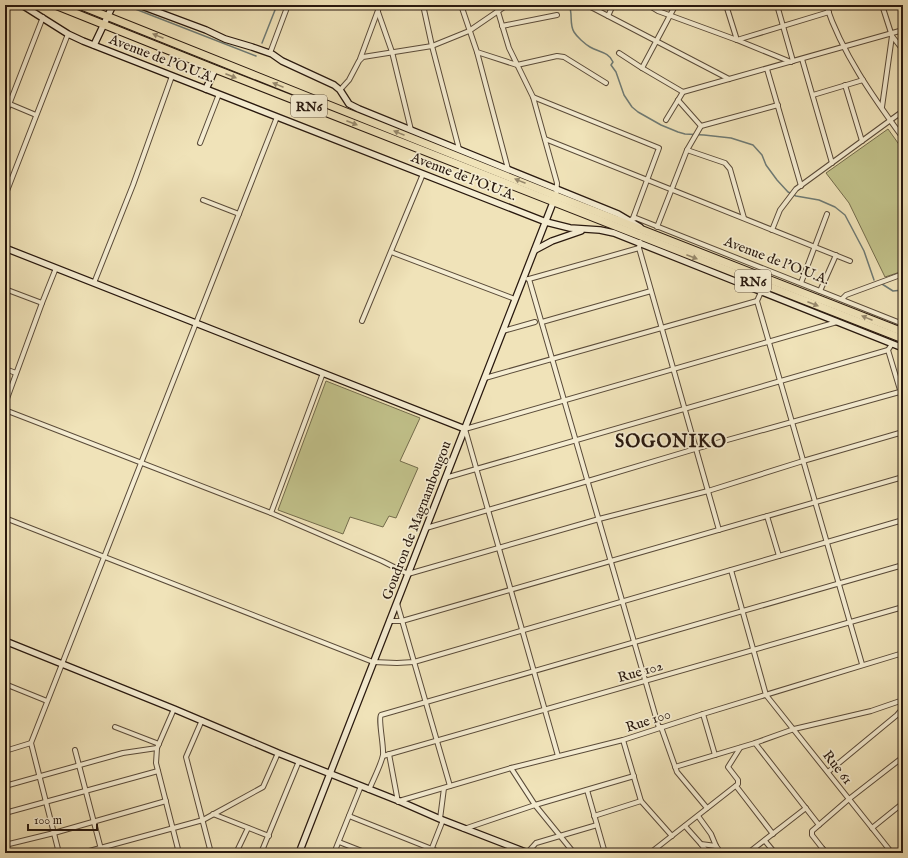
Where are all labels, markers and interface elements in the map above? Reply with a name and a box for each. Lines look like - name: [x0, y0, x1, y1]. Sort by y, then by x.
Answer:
- street label: Avenue de l'O.U.A.: [105, 30, 217, 87]
- one-way arrow: [151, 33, 163, 39]
- one-way arrow: [226, 73, 238, 79]
- one-way arrow: [272, 81, 284, 87]
- road number: RN6: [291, 95, 327, 117]
- one-way arrow: [347, 121, 359, 127]
- one-way arrow: [393, 130, 404, 136]
- street label: Avenue de l'O.U.A.: [407, 148, 519, 205]
- one-way arrow: [513, 178, 525, 184]
- street label: Avenue de l'O.U.A.: [720, 232, 832, 289]
- one-way arrow: [687, 255, 699, 261]
- road number: RN6: [735, 270, 771, 292]
- one-way arrow: [808, 302, 820, 308]
- one-way arrow: [860, 314, 872, 320]
- district label: SOGONIKO: [615, 431, 727, 454]
- street label: Goudron de Magnambougou: [378, 438, 456, 603]
- street label: Rue 102: [616, 657, 665, 687]
- street label: Rue 100: [624, 705, 673, 737]
- street label: Rue 61: [818, 747, 856, 788]
- scale bar: [28, 806, 97, 832]
- text: 100 m: [34, 813, 62, 828]

